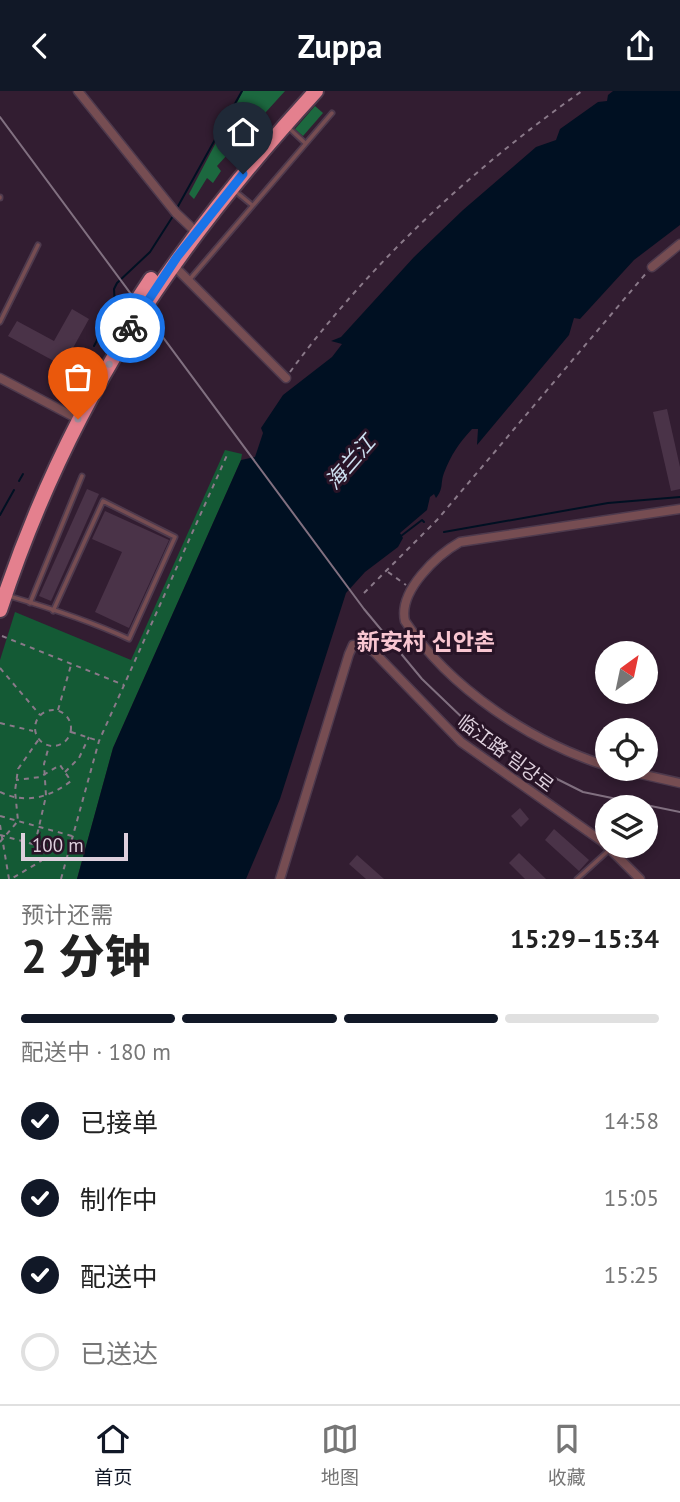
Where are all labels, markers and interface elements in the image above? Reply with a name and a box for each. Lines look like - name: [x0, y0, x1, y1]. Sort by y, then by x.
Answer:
- text: Zuppa: [298, 25, 382, 67]
- icon: back: [21, 27, 59, 65]
- icon: share: [621, 27, 659, 65]
- pin: [213, 102, 273, 174]
- icon: home: [224, 113, 262, 151]
- courier: [95, 293, 165, 363]
- icon: bike: [111, 309, 149, 347]
- pin: [48, 347, 108, 419]
- icon: bag: [59, 358, 97, 396]
- water label: 海兰江: [319, 428, 382, 495]
- district label: 新安村 신안촌: [357, 627, 495, 656]
- north arrow: [595, 641, 658, 703]
- map controls: [595, 641, 658, 858]
- street label: 临江路 림강로: [453, 709, 559, 797]
- button: locate: [595, 718, 658, 781]
- button: layers: [595, 795, 658, 858]
- scale bar: [21, 830, 128, 862]
- text: 100 m: [32, 833, 84, 857]
- text: 预计还需: [21, 900, 113, 929]
- text: 15:29–15:34: [510, 922, 659, 955]
- text: 2 分钟: [21, 926, 151, 986]
- text: 配送中 · 180 m: [21, 1037, 171, 1066]
- icon: check: [21, 1102, 59, 1140]
- text: 已接单: [80, 1106, 158, 1139]
- text: 14:58: [604, 1106, 659, 1135]
- icon: check: [21, 1179, 59, 1217]
- text: 制作中: [80, 1183, 158, 1216]
- text: 15:05: [604, 1183, 659, 1212]
- icon: check: [21, 1256, 59, 1294]
- text: 配送中: [80, 1260, 158, 1293]
- text: 15:25: [604, 1260, 659, 1289]
- text: 已送达: [80, 1337, 158, 1370]
- tab: 首页: [94, 1420, 132, 1489]
- tab: 地图: [321, 1420, 359, 1489]
- tab: 收藏: [548, 1420, 586, 1489]

